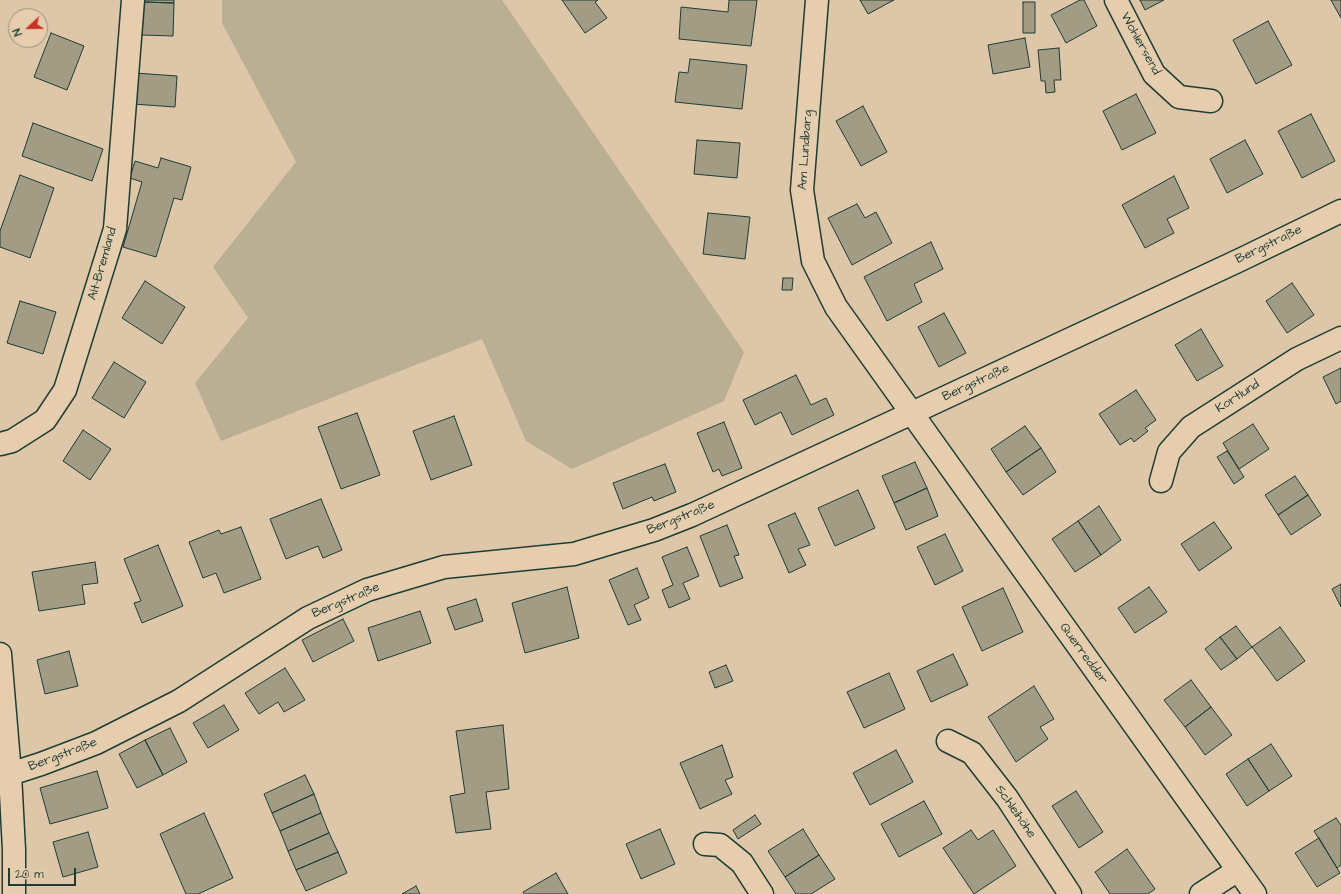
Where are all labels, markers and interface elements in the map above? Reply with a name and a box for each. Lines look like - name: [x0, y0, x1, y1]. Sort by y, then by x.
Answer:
- north arrow: [8, 8, 48, 48]
- street label: Wohlersend: [1116, 10, 1164, 78]
- text: N: [9, 26, 26, 38]
- street label: Am Lundbarg: [795, 109, 817, 191]
- street label: Bergstraße: [1233, 222, 1305, 268]
- street label: Alt-Bremland: [85, 226, 121, 302]
- street label: Bergstraße: [940, 361, 1012, 405]
- street label: Kortlund: [1213, 377, 1263, 417]
- street label: Bergstraße: [645, 497, 717, 539]
- street label: Bergstraße: [310, 580, 382, 622]
- street label: Querredder: [1056, 620, 1110, 688]
- street label: Bergstraße: [27, 735, 99, 775]
- street label: Schleihöhe: [991, 782, 1039, 842]
- scale bar: [10, 860, 78, 886]
- text: 20 m: [15, 866, 44, 883]

